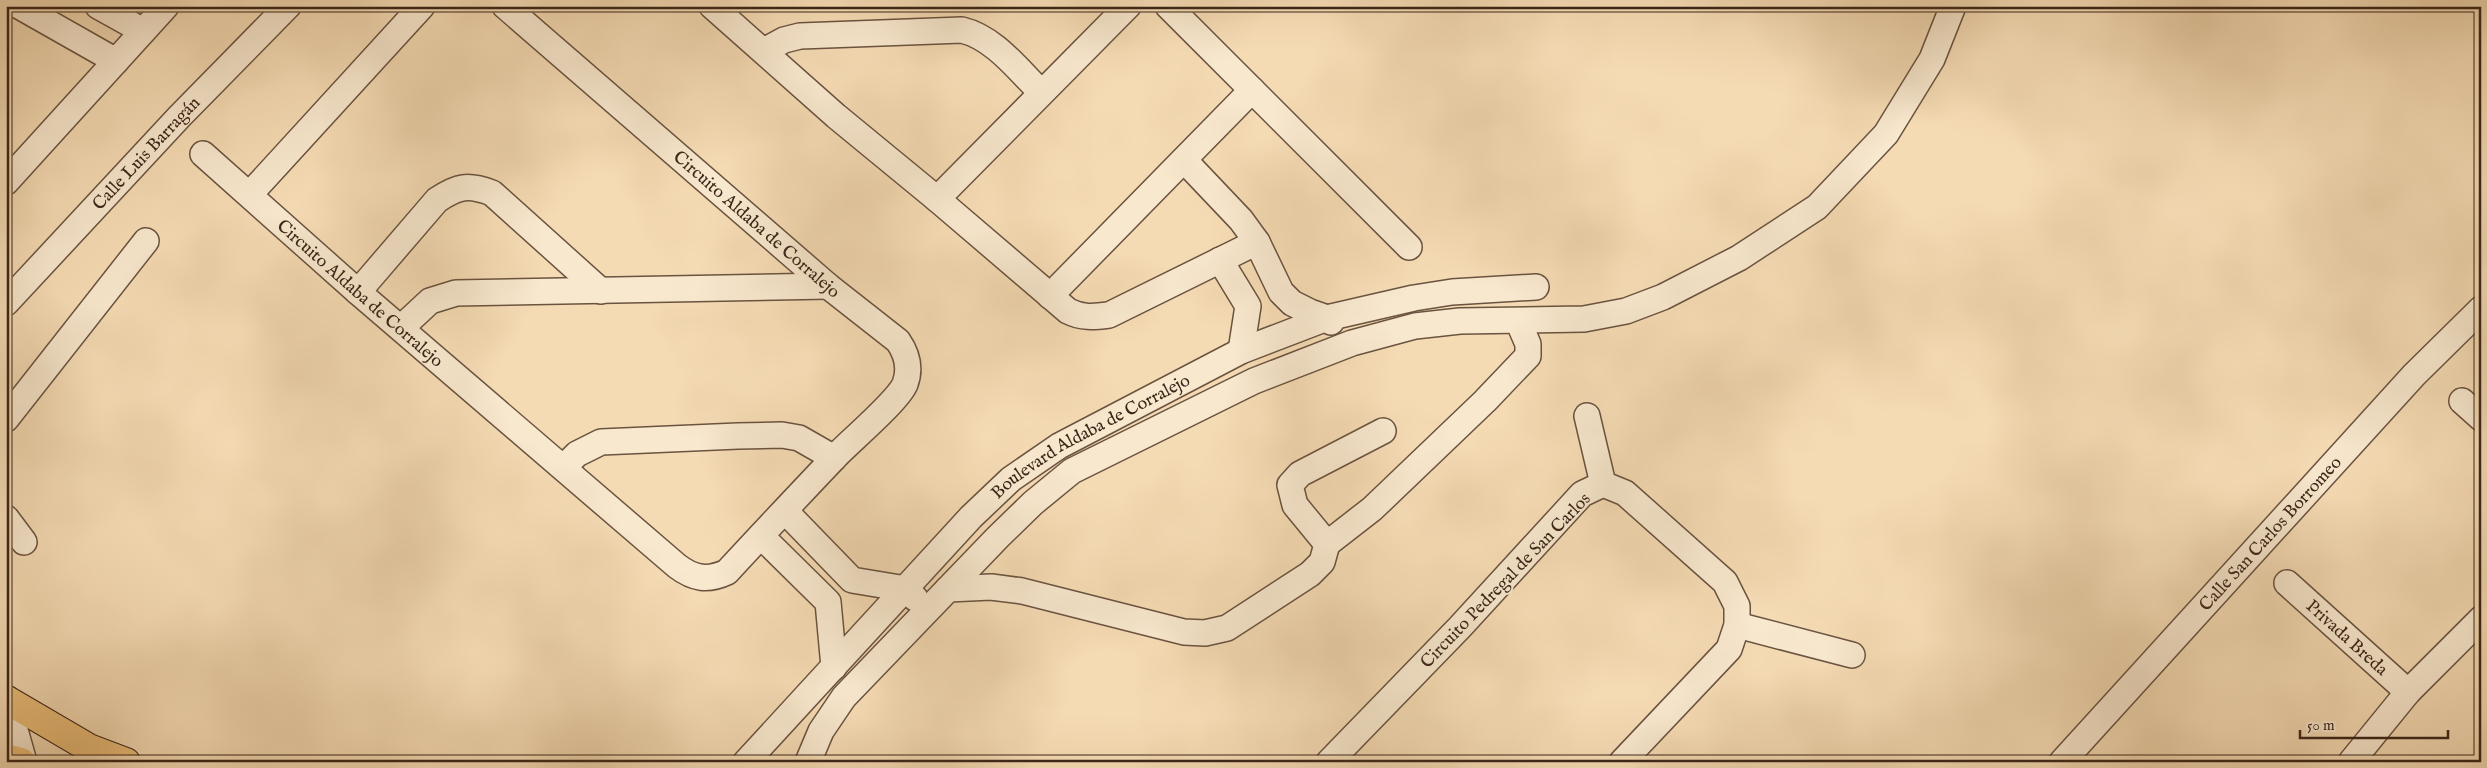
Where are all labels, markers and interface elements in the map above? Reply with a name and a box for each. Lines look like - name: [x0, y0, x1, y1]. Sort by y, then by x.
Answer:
- street label: Calle Luis Barragán: [88, 92, 206, 216]
- street label: Circuito Aldaba de Corralejo: [668, 146, 845, 304]
- street label: Circuito Aldaba de Corralejo: [271, 215, 448, 373]
- street label: Boulevard Aldaba de Corralejo: [987, 369, 1195, 505]
- street label: Calle San Carlos Borromeo: [2195, 452, 2348, 617]
- street label: Circuito Pedregal de San Carlos: [1416, 488, 1596, 674]
- street label: Privada Breda: [2300, 595, 2392, 681]
- scale bar: [2300, 708, 2447, 740]
- text: 50 m: [2307, 716, 2335, 735]

